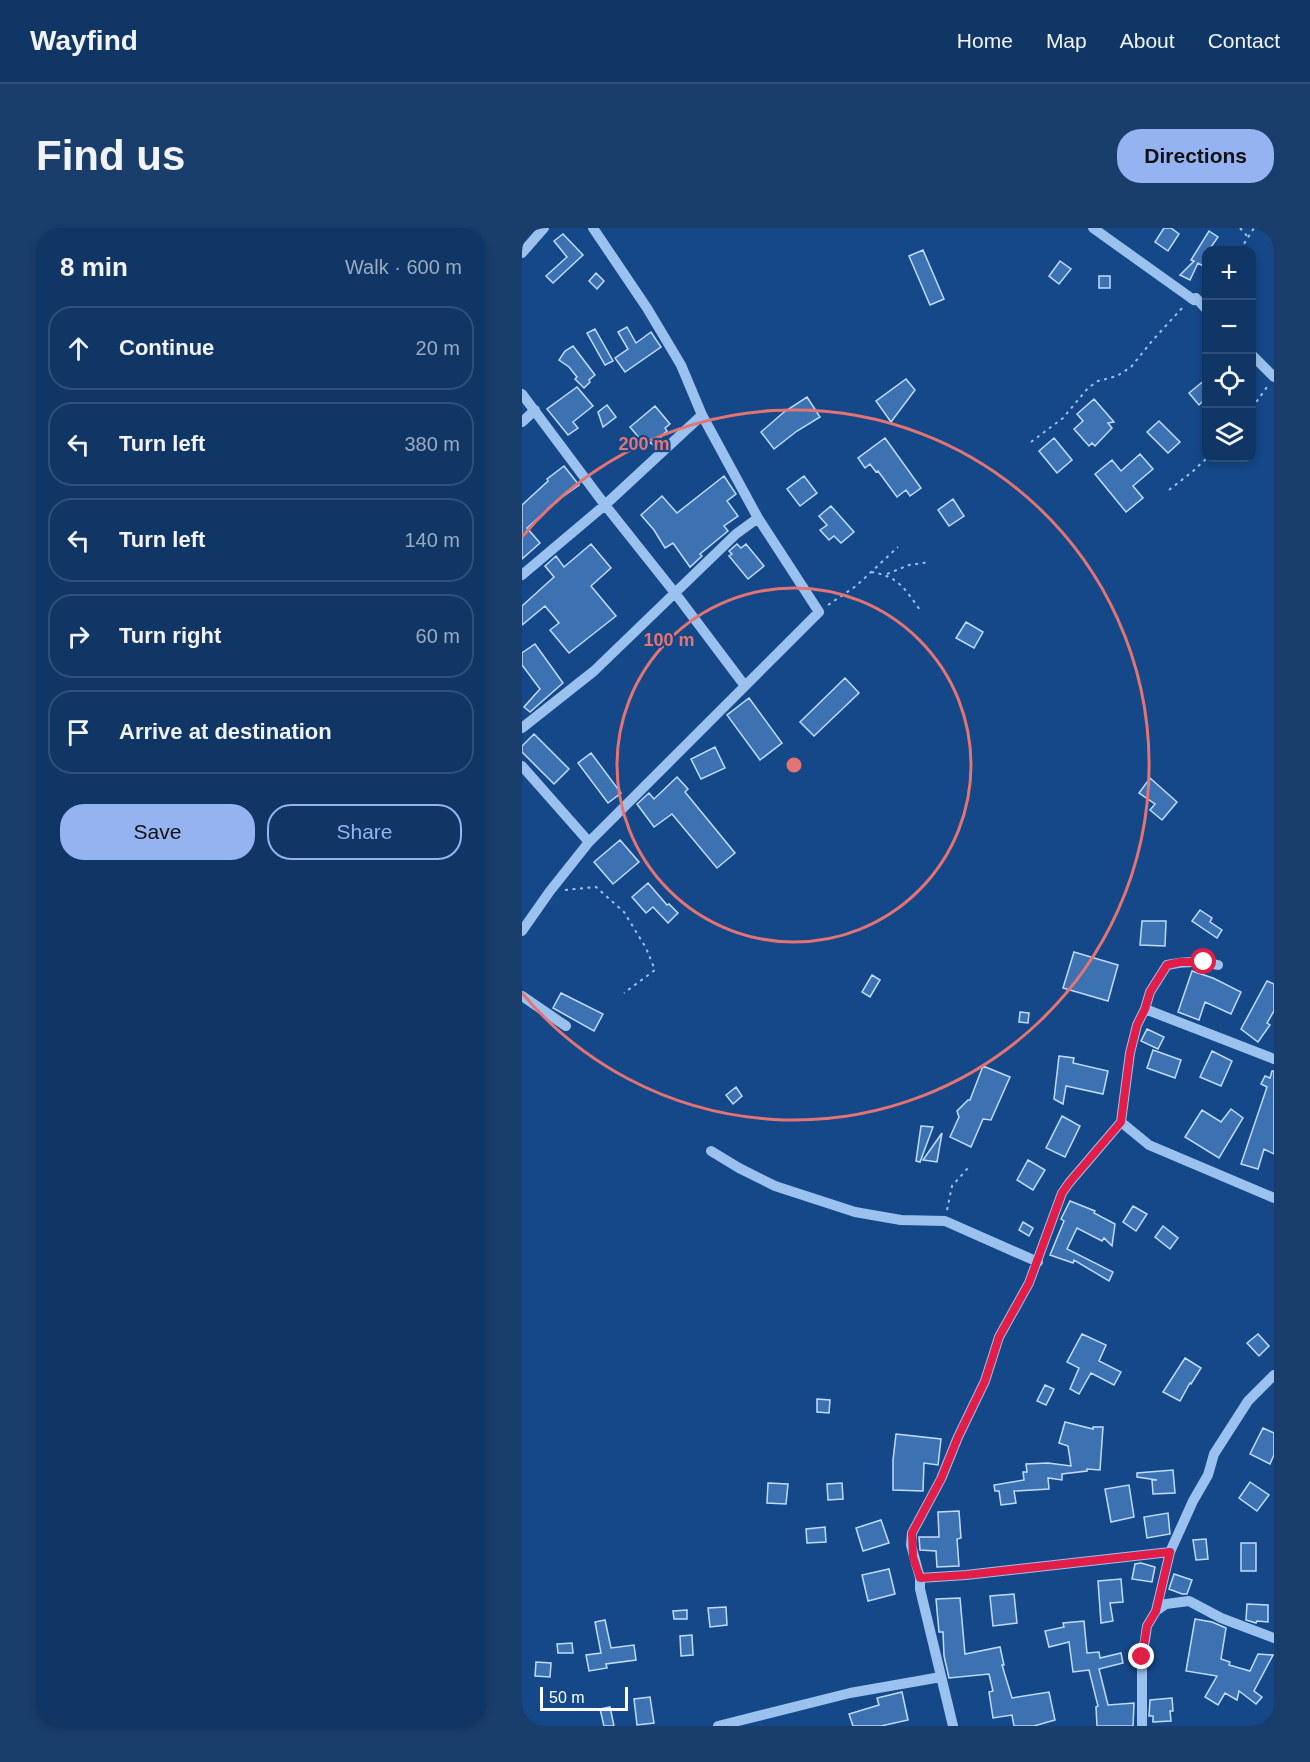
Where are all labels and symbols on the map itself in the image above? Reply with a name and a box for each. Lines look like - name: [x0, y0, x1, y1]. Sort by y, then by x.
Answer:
- text: 200 m: [618, 434, 670, 454]
- text: 100 m: [643, 630, 695, 650]
- centre of rings: [784, 755, 804, 775]
- route start: [1190, 948, 1216, 974]
- route end: [1128, 1643, 1154, 1669]
- scale bar: [540, 1684, 628, 1712]

